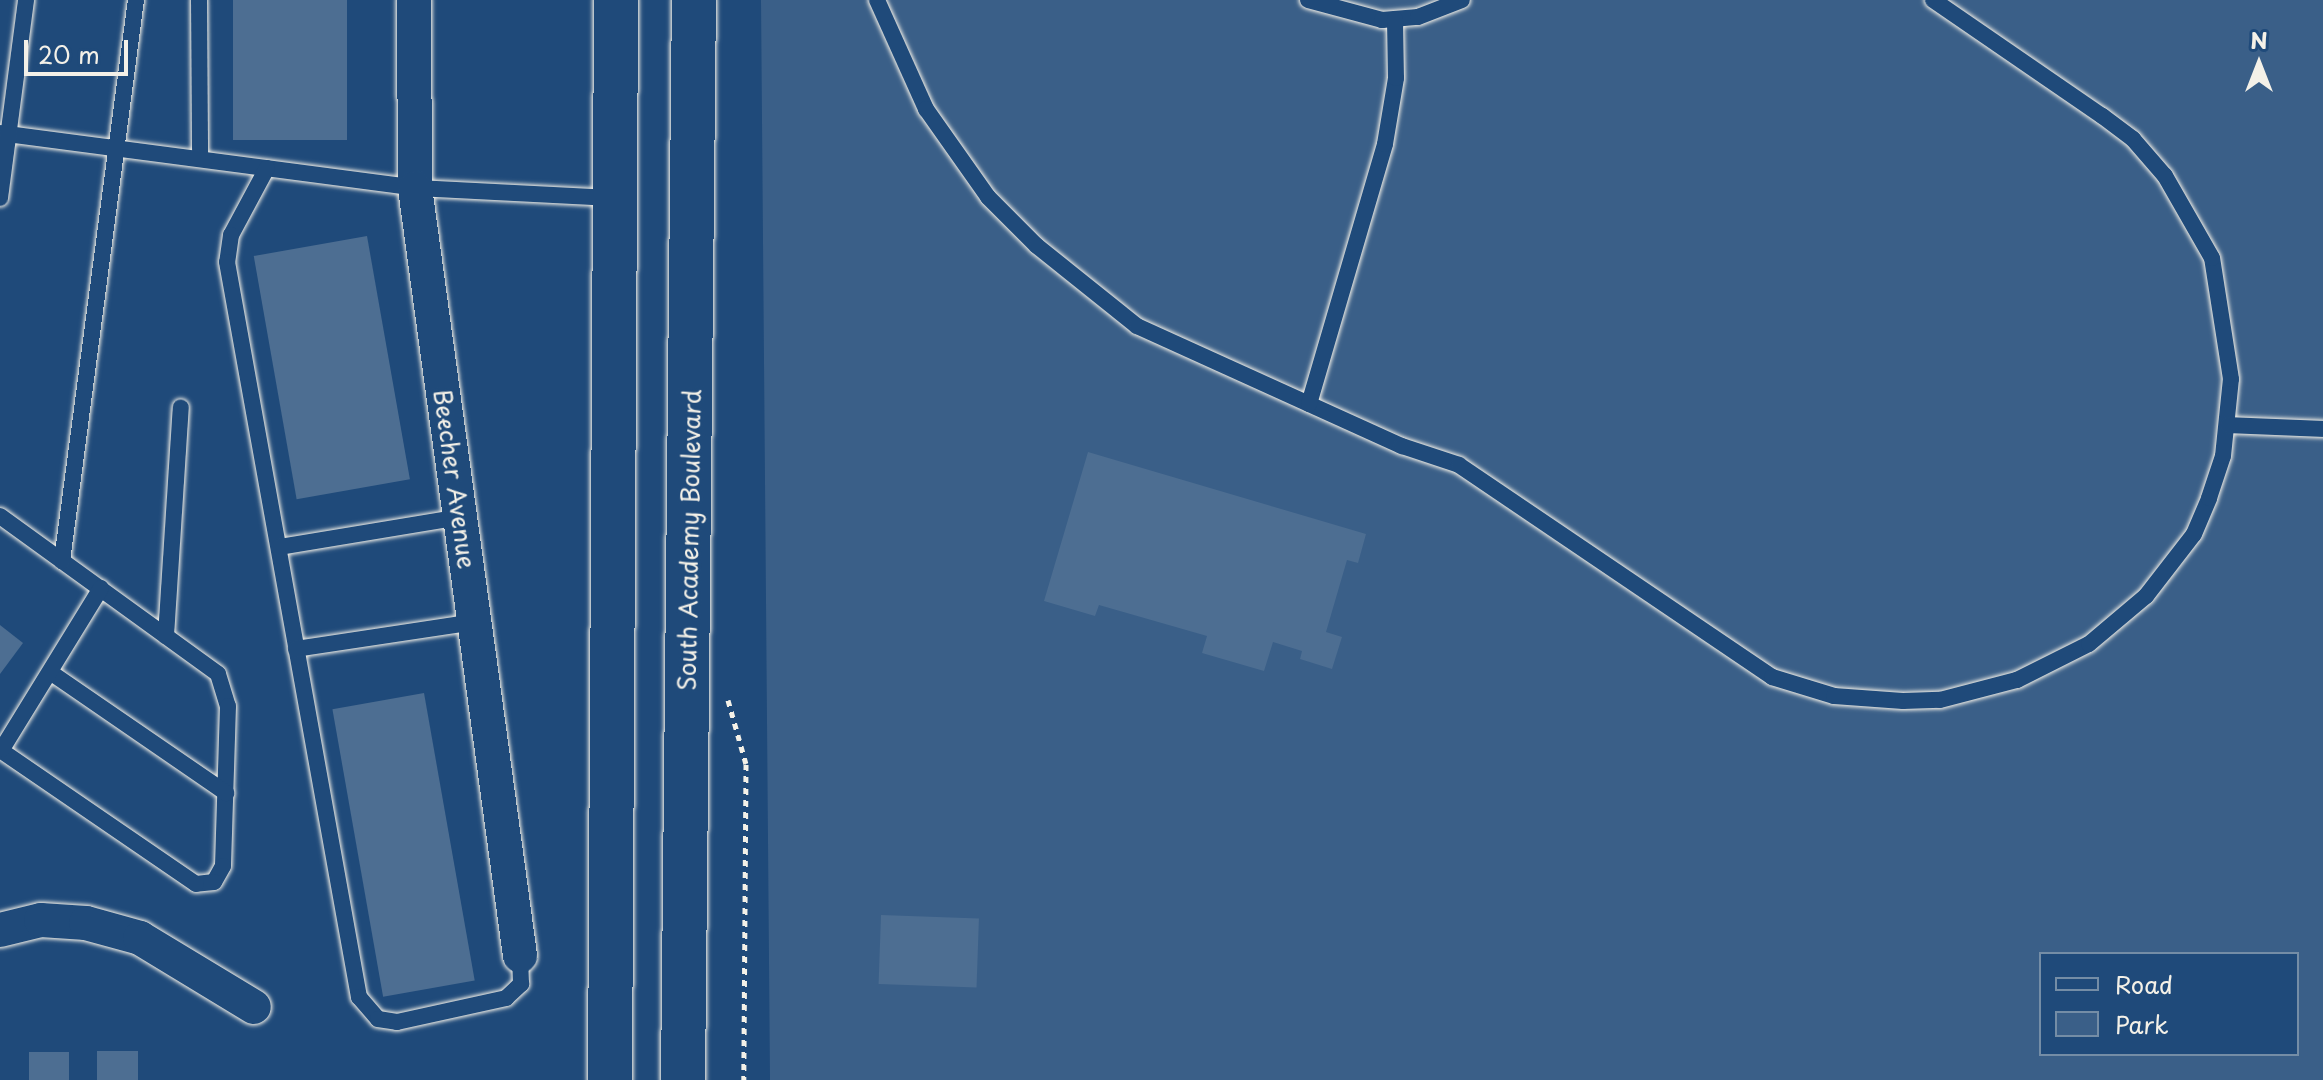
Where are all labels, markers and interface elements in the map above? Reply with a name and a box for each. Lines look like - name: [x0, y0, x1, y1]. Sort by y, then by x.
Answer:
- text: N: [2250, 23, 2268, 56]
- scale bar: [28, 24, 132, 74]
- north arrow: [2219, 24, 2299, 104]
- text: 20 m: [38, 36, 100, 72]
- street label: Beecher Avenue: [428, 388, 482, 570]
- street label: South Academy Boulevard: [672, 388, 706, 692]
- legend: [2039, 952, 2299, 1056]
- text: Road: [2115, 966, 2173, 1002]
- text: Park: [2115, 1006, 2169, 1042]

